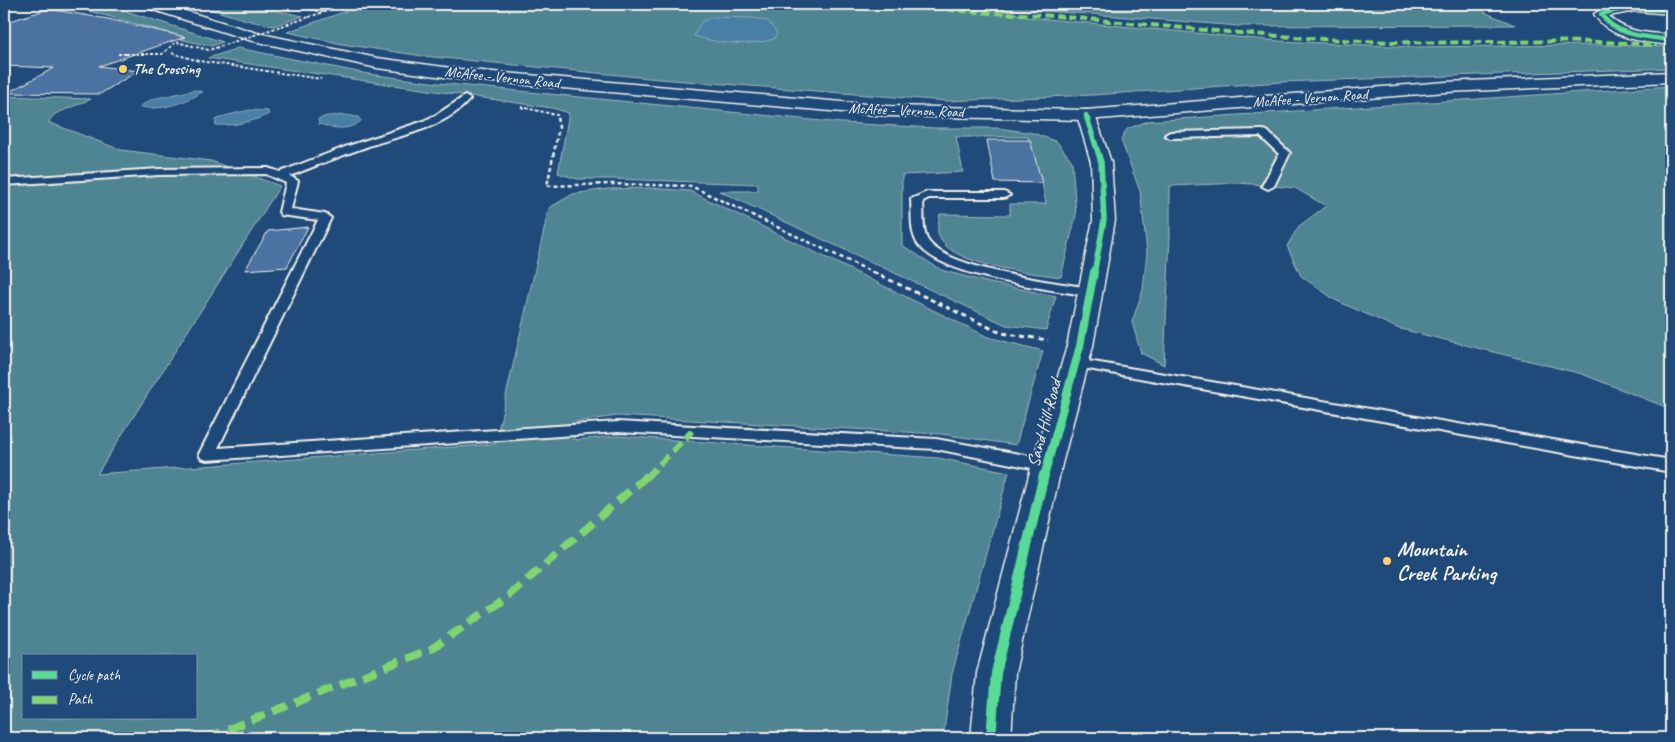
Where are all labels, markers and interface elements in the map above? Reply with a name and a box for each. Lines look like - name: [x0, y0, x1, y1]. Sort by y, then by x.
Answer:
- place label: The Crossing: [133, 60, 201, 79]
- street label: McAfee - Vernon Road: [444, 62, 562, 93]
- marker: The Crossing: [117, 63, 129, 75]
- street label: McAfee - Vernon Road: [1252, 85, 1370, 112]
- street label: McAfee - Vernon Road: [848, 99, 966, 122]
- street label: Sand Hill Road: [1022, 374, 1067, 469]
- place label: Mountain Creek Parking: [1397, 536, 1499, 586]
- marker: Mountain Creek Parking: [1381, 555, 1393, 567]
- legend: [22, 654, 198, 720]
- text: Cycle path: [68, 666, 120, 685]
- text: Path: [68, 690, 94, 709]

